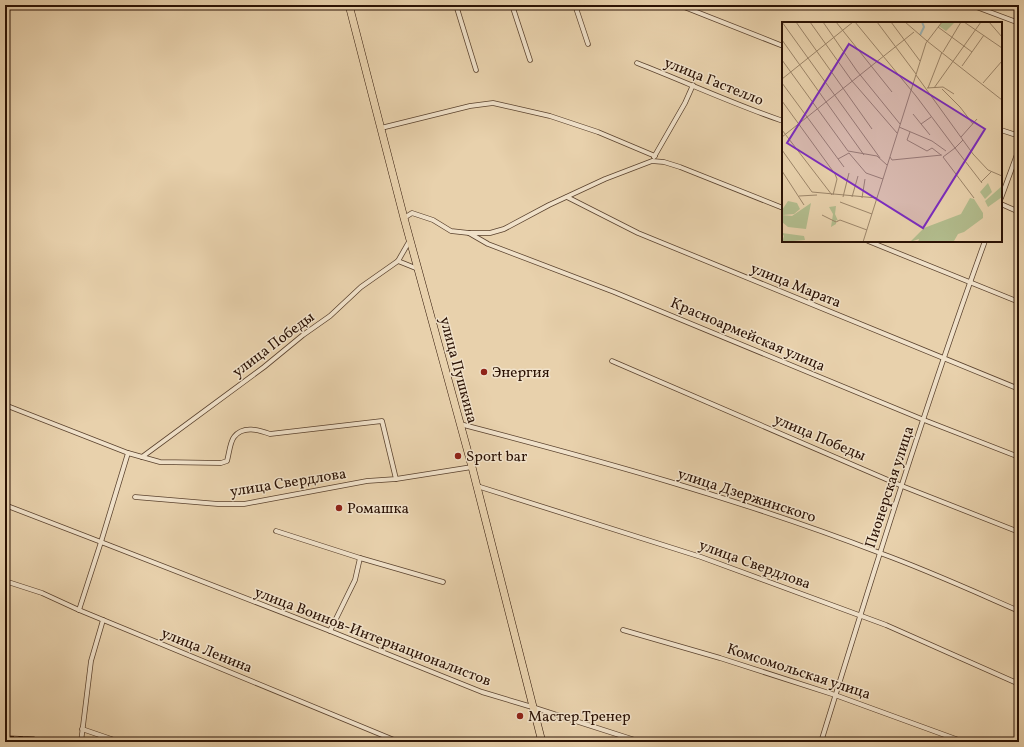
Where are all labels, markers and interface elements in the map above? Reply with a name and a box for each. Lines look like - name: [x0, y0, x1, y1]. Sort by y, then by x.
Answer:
- inset map: [782, 22, 1002, 242]
- street label: улица Гастелло: [661, 53, 766, 112]
- street label: улица Марата: [747, 259, 844, 314]
- street label: Красноармейская улица: [667, 293, 828, 378]
- street label: улица Победы: [228, 307, 320, 383]
- street label: улица Пушкина: [433, 315, 482, 426]
- place label: Энергия: [492, 363, 550, 384]
- marker: Энергия: [479, 367, 489, 377]
- street label: улица Победы: [770, 410, 869, 467]
- street label: Пионерская улица: [861, 424, 920, 551]
- place label: Sport bar: [466, 447, 527, 468]
- marker: Sport bar: [453, 451, 463, 461]
- street label: улица Свердлова: [229, 464, 348, 503]
- street label: улица Дзержинского: [675, 464, 819, 529]
- place label: Ромашка: [347, 499, 409, 520]
- marker: Ромашка: [334, 503, 344, 513]
- street label: улица Свердлова: [696, 535, 813, 595]
- street label: улица Воинов-Интернационалистов: [251, 582, 494, 692]
- street label: улица Ленина: [158, 624, 255, 679]
- street label: Комсомольская улица: [724, 639, 873, 706]
- place label: Мастер Тренер: [528, 707, 631, 728]
- marker: Мастер Тренер: [515, 711, 525, 721]

